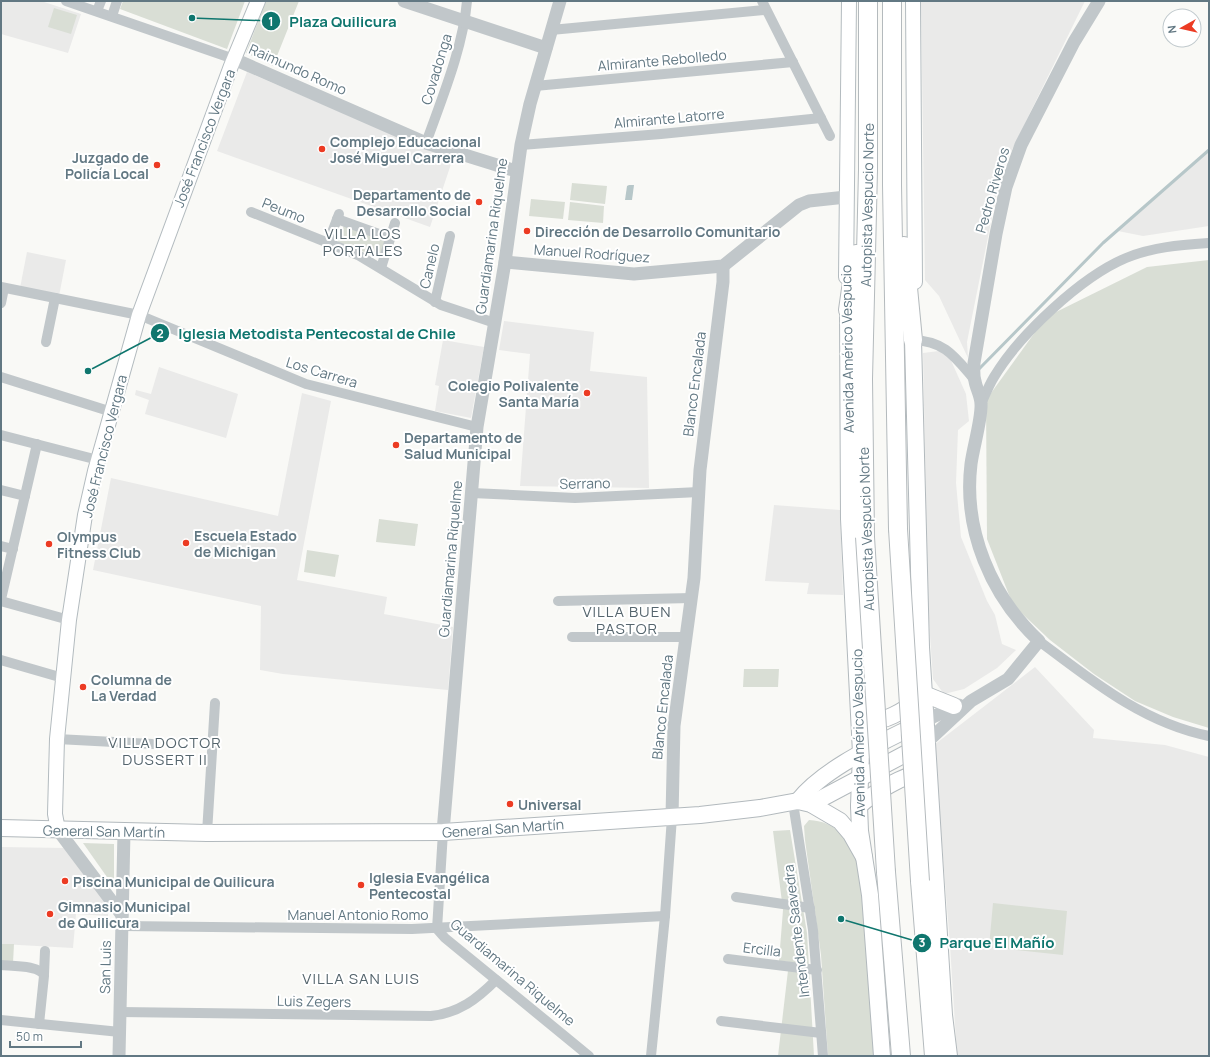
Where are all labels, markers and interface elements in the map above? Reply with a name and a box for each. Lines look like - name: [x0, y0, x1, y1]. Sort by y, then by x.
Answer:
- callout: Plaza Quilicura: [261, 8, 404, 35]
- north arrow: [1162, 8, 1202, 48]
- text: Plaza Quilicura: [289, 11, 397, 32]
- text: 1: [268, 13, 274, 30]
- text: N: [1164, 24, 1180, 34]
- street label: Covadonga: [416, 31, 456, 107]
- street label: Raimundo Romo: [246, 39, 350, 99]
- street label: Almirante Rebolledo: [597, 45, 727, 75]
- street label: José Francisco Vergara: [169, 66, 239, 210]
- street label: Almirante Latorre: [613, 104, 725, 132]
- street label: Autopista Vespucio Norte: [856, 123, 878, 287]
- place label: Complejo Educacional José Miguel Carrera: [330, 132, 481, 167]
- marker: Complejo Educacional José Miguel Carrera: [317, 144, 327, 154]
- street label: Pedro Riveros: [971, 145, 1013, 235]
- place label: Juzgado de Policía Local: [65, 148, 149, 183]
- street label: Guardiamarina Riquelme: [471, 157, 511, 315]
- marker: Juzgado de Policía Local: [152, 160, 162, 170]
- place label: Departamento de Desarrollo Social: [353, 185, 471, 220]
- street label: Peumo: [260, 193, 308, 227]
- marker: Departamento de Desarrollo Social: [474, 197, 484, 207]
- place label: Dirección de Desarrollo Comunitario: [535, 222, 781, 241]
- district label: VILLA LOS PORTALES: [323, 223, 403, 261]
- marker: Dirección de Desarrollo Comunitario: [522, 226, 532, 236]
- street label: Manuel Rodríguez: [533, 239, 651, 267]
- street label: Canelo: [415, 242, 443, 290]
- street label: Avenida Américo Vespucio: [836, 265, 858, 433]
- callout: Iglesia Metodista Pentecostal de Chile: [150, 320, 464, 347]
- text: Iglesia Metodista Pentecostal de Chile: [178, 323, 456, 344]
- text: 2: [156, 325, 164, 342]
- street label: Blanco Encalada: [678, 331, 710, 437]
- street label: Los Carrera: [284, 352, 360, 392]
- street label: José Francisco Vergara: [77, 372, 131, 520]
- place label: Colegio Polivalente Santa María: [448, 376, 579, 411]
- marker: Colegio Polivalente Santa María: [582, 388, 592, 398]
- place label: Departamento de Salud Municipal: [404, 428, 522, 463]
- marker: Departamento de Salud Municipal: [391, 440, 401, 450]
- street label: Autopista Vespucio Norte: [854, 447, 878, 611]
- street label: Serrano: [559, 473, 611, 493]
- street label: Guardiamarina Riquelme: [434, 480, 466, 638]
- place label: Escuela Estado de Michigan: [194, 526, 297, 561]
- place label: Olympus Fitness Club: [57, 527, 141, 562]
- marker: Escuela Estado de Michigan: [181, 538, 191, 548]
- marker: Olympus Fitness Club: [44, 539, 54, 549]
- district label: VILLA BUEN PASTOR: [583, 601, 671, 639]
- street label: Avenida Américo Vespucio: [847, 649, 869, 817]
- street label: Blanco Encalada: [647, 654, 677, 760]
- place label: Columna de La Verdad: [91, 670, 172, 705]
- marker: Columna de La Verdad: [78, 682, 88, 692]
- district label: VILLA DOCTOR DUSSERT II: [108, 732, 222, 770]
- place label: Universal: [518, 795, 582, 814]
- marker: Universal: [505, 799, 515, 809]
- street label: General San Martín: [441, 814, 565, 842]
- street label: General San Martín: [43, 820, 165, 842]
- street label: Intendente Saavedra: [778, 863, 814, 999]
- place label: Iglesia Evangélica Pentecostal: [369, 868, 490, 903]
- place label: Piscina Municipal de Quilicura: [73, 872, 275, 891]
- marker: Piscina Municipal de Quilicura: [60, 876, 70, 886]
- marker: Iglesia Evangélica Pentecostal: [356, 880, 366, 890]
- place label: Gimnasio Municipal de Quilicura: [58, 897, 190, 932]
- street label: Manuel Antonio Romo: [287, 905, 429, 924]
- marker: Gimnasio Municipal de Quilicura: [45, 909, 55, 919]
- street label: Guardiamarina Riquelme: [447, 914, 579, 1030]
- callout: Parque El Mañío: [912, 929, 1063, 956]
- text: Parque El Mañío: [940, 932, 1054, 953]
- text: 3: [919, 934, 926, 951]
- street label: Ercilla: [742, 937, 782, 961]
- street label: San Luis: [95, 940, 115, 994]
- district label: VILLA SAN LUIS: [302, 968, 420, 989]
- street label: Luis Zegers: [277, 991, 351, 1011]
- scale bar: [10, 1023, 81, 1049]
- text: 50 m: [16, 1028, 43, 1045]

